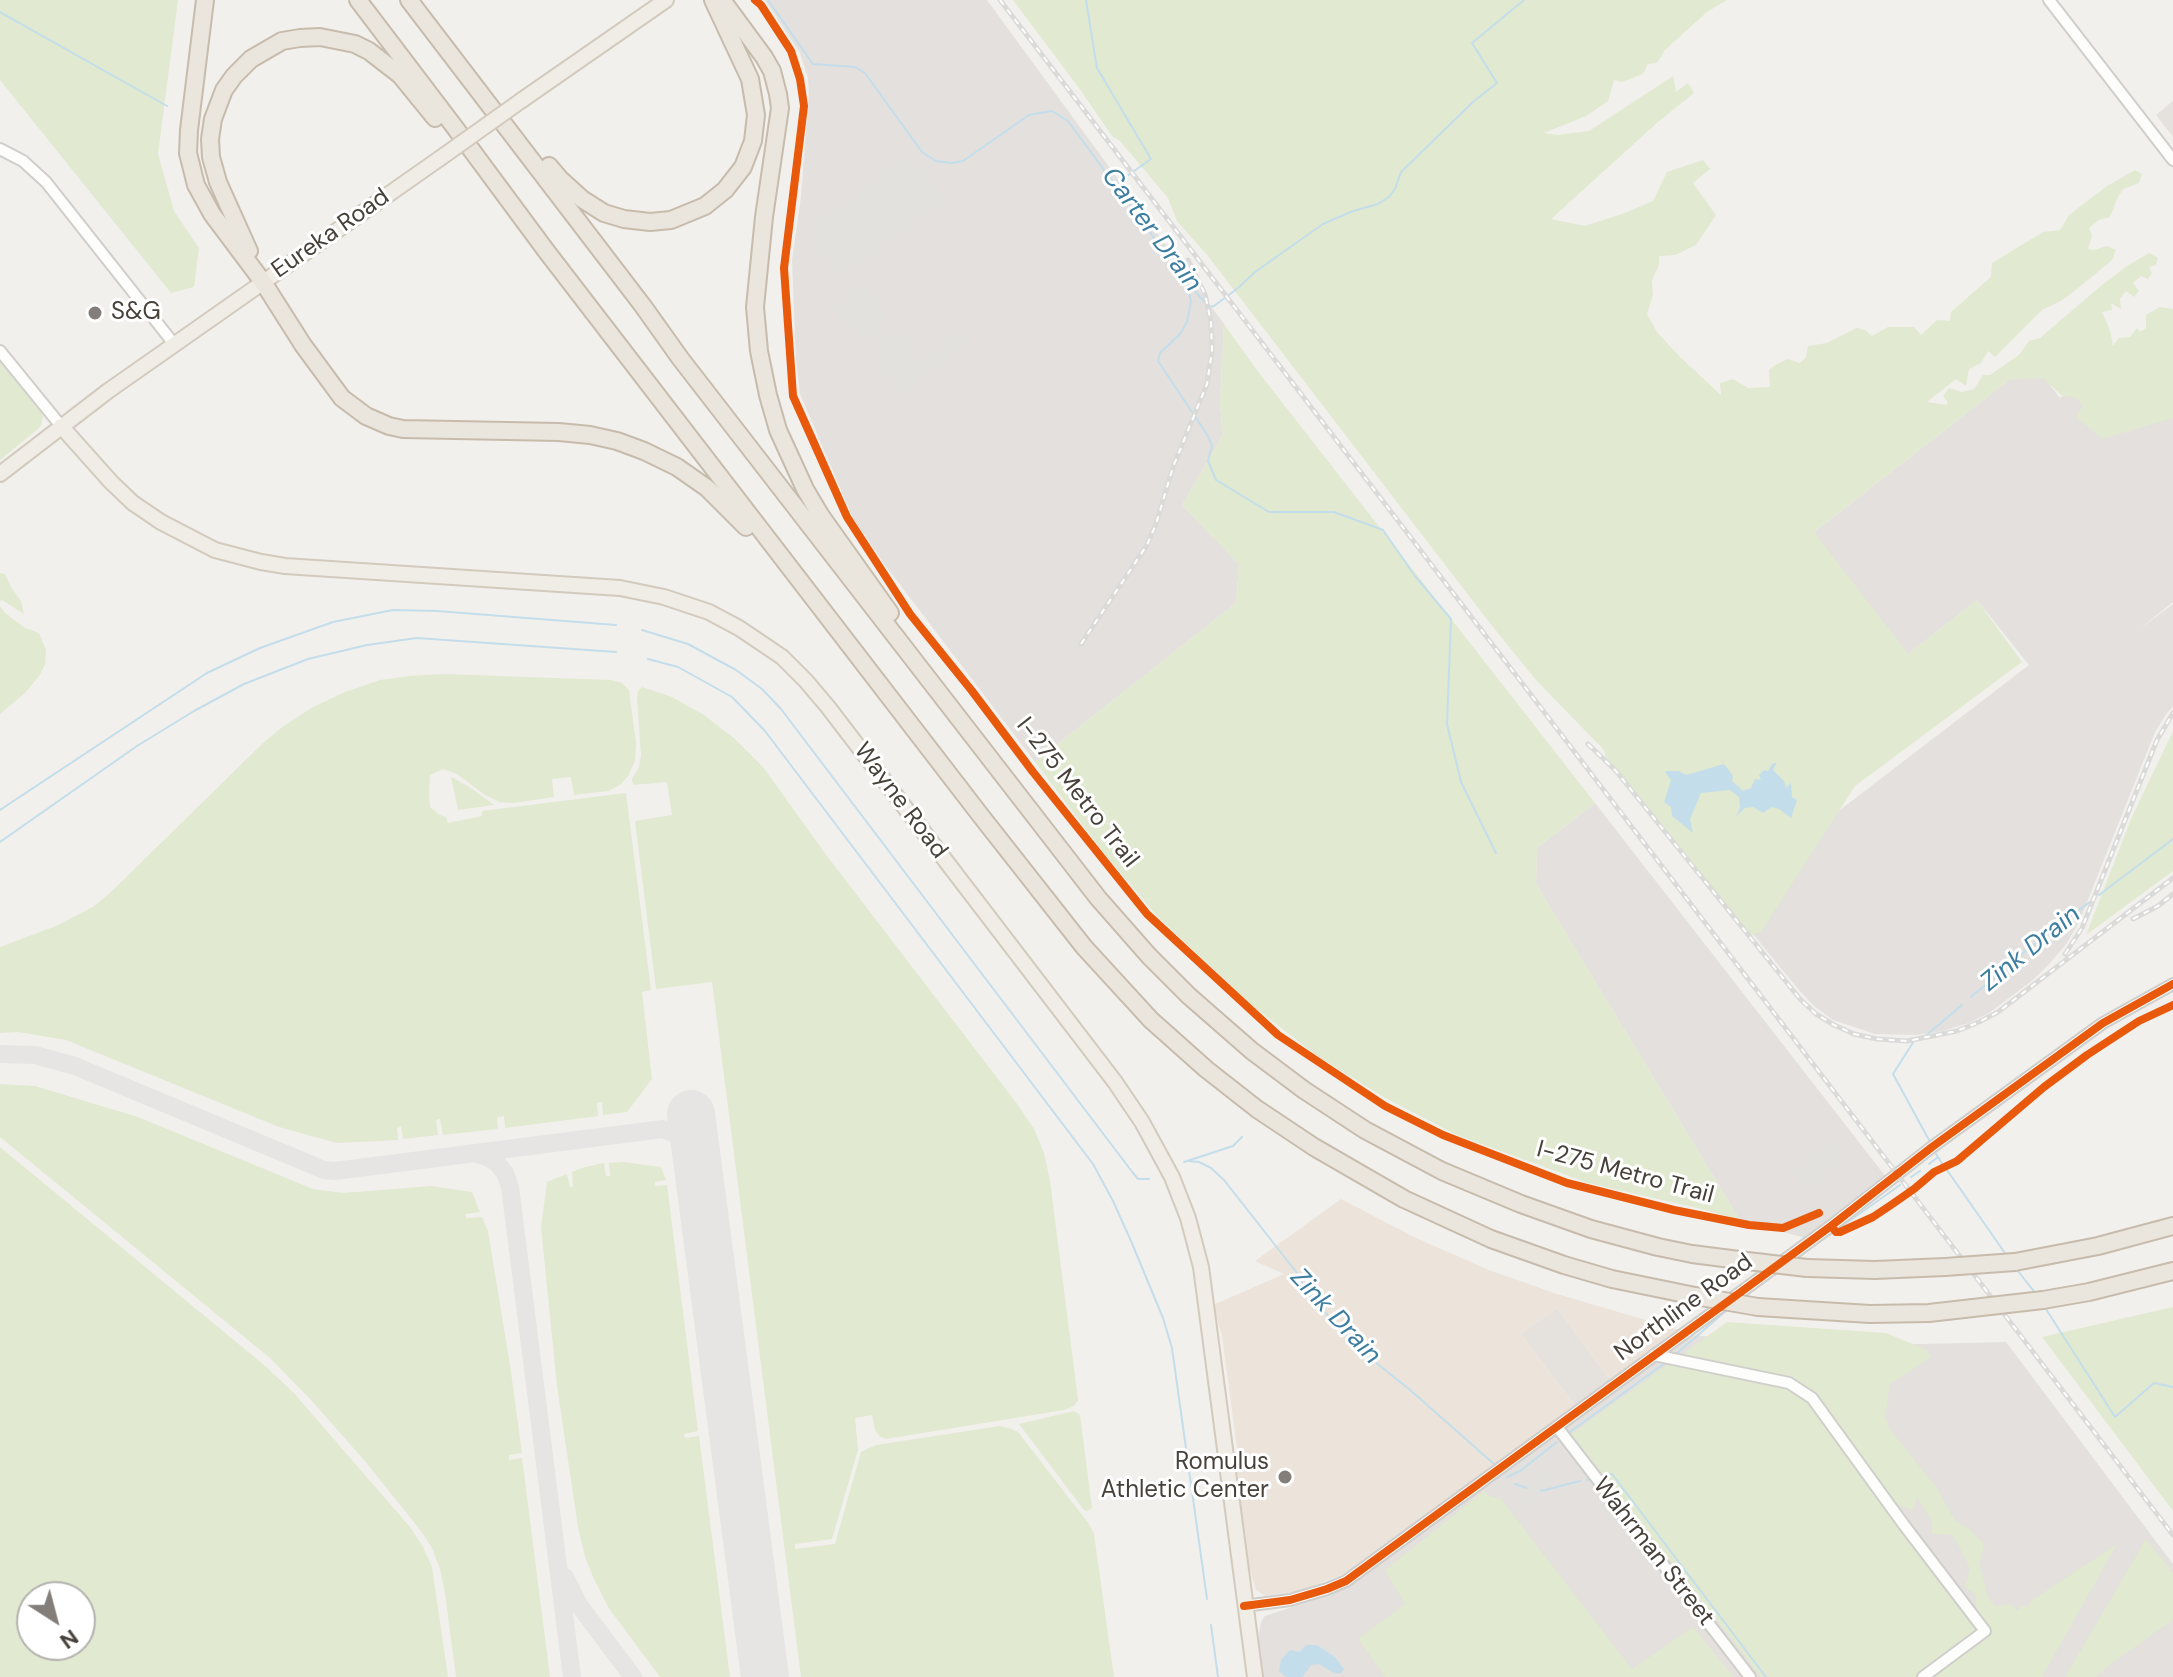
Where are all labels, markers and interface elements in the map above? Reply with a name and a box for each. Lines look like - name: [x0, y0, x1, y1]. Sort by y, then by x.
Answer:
- water label: Carter Drain: [1094, 162, 1208, 298]
- street label: Eureka Road: [267, 183, 395, 285]
- place label: S&G: [111, 299, 161, 327]
- marker: S&G: [86, 304, 104, 322]
- street label: I-275 Metro Trail: [1010, 712, 1144, 874]
- street label: Wayne Road: [847, 737, 953, 865]
- water label: Zink Drain: [1975, 899, 2087, 999]
- street label: I-275 Metro Trail: [1533, 1136, 1717, 1210]
- street label: Northline Road: [1609, 1248, 1759, 1368]
- water label: Zink Drain: [1283, 1263, 1387, 1371]
- place label: Romulus Athletic Center: [1101, 1449, 1269, 1505]
- marker: Romulus Athletic Center: [1276, 1468, 1294, 1486]
- street label: Wahrman Street: [1586, 1472, 1720, 1632]
- north arrow: [16, 1581, 96, 1661]
- text: N: [54, 1623, 84, 1656]

